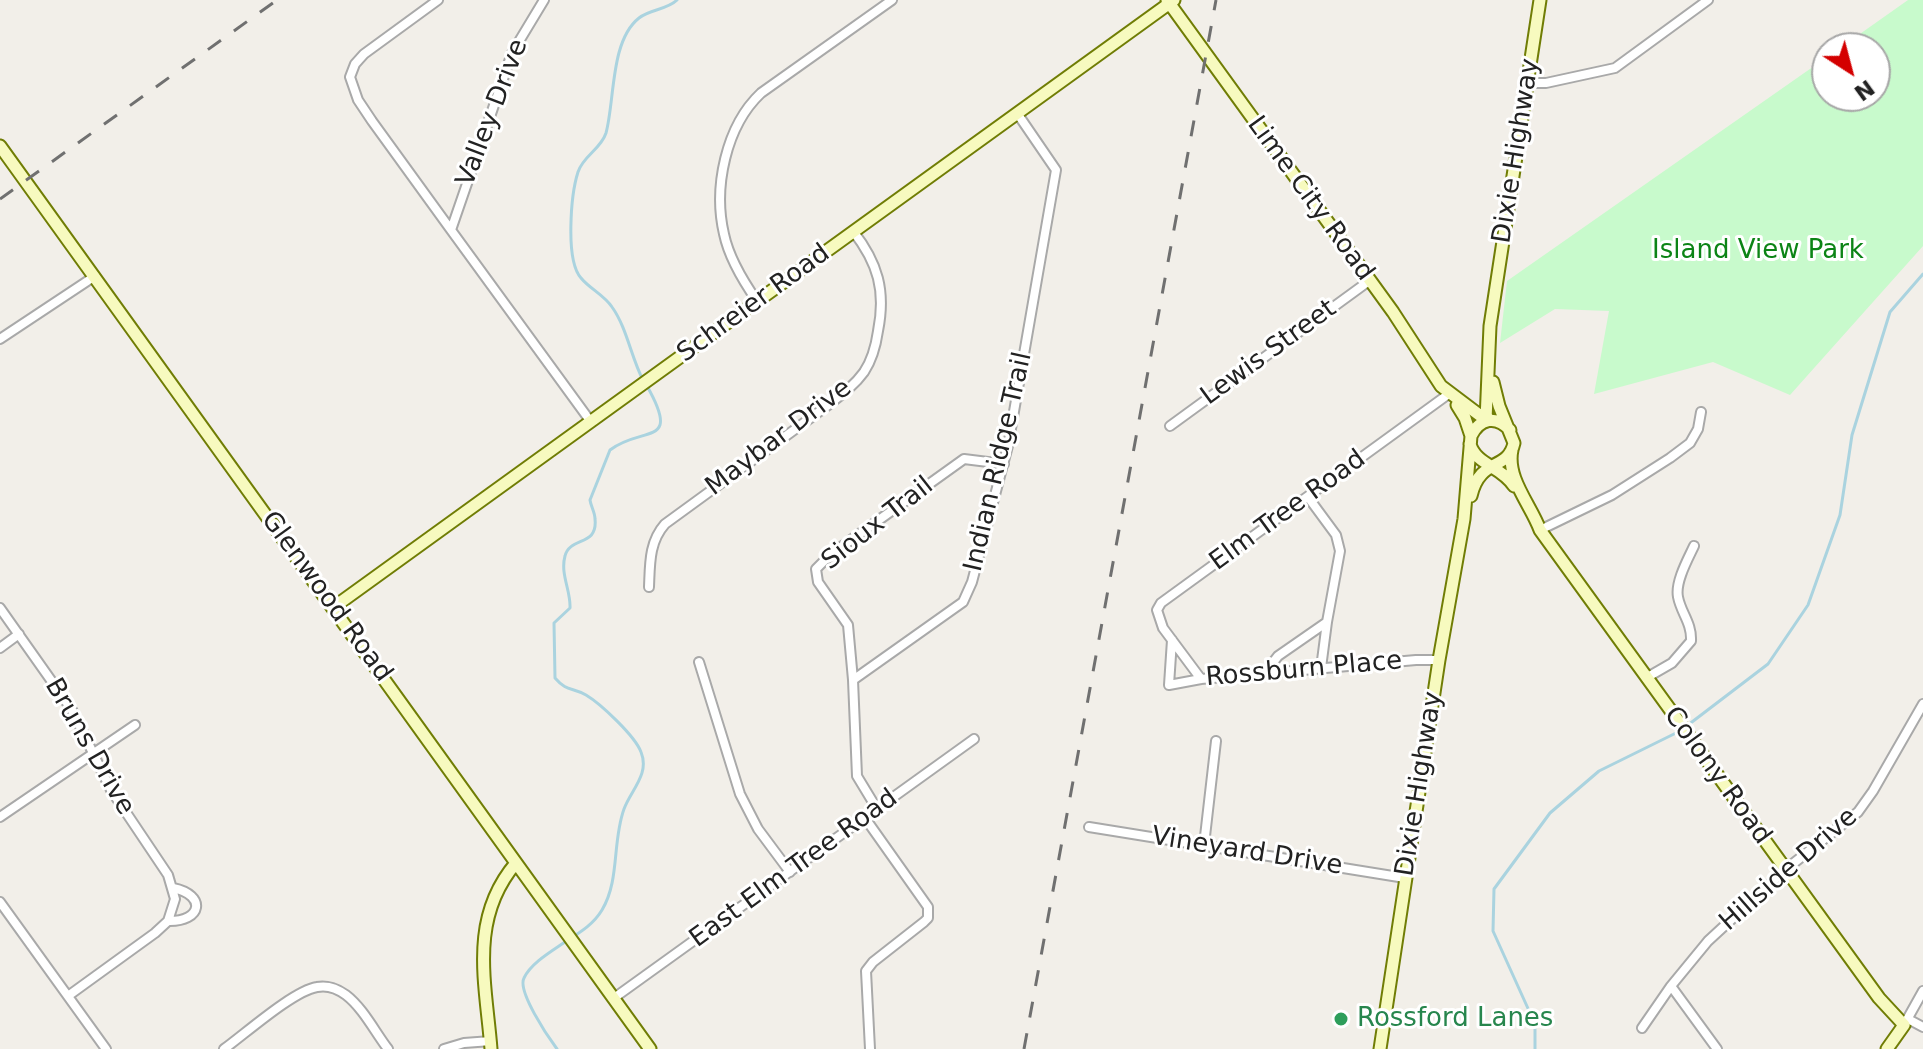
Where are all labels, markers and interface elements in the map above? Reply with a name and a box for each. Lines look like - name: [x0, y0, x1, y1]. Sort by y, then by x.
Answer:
- north arrow: [1811, 32, 1891, 112]
- street label: Valley Drive: [451, 35, 535, 191]
- street label: Dixie Highway: [1487, 56, 1547, 246]
- text: N: [1849, 75, 1879, 106]
- street label: Lime City Road: [1240, 111, 1380, 287]
- park label: Island View Park: [1652, 235, 1864, 267]
- street label: Schreier Road: [672, 238, 836, 370]
- street label: Lewis Street: [1195, 294, 1343, 412]
- street label: Indian Ridge Trail: [959, 349, 1039, 575]
- street label: Maybar Drive: [700, 373, 858, 503]
- street label: Elm Tree Road: [1204, 444, 1372, 578]
- street label: Sioux Trail: [816, 471, 940, 577]
- street label: Glenwood Road: [254, 506, 398, 688]
- street label: Rossburn Place: [1205, 646, 1403, 694]
- street label: Bruns Drive: [37, 673, 141, 821]
- street label: Dixie Highway: [1390, 689, 1450, 879]
- street label: Colony Road: [1657, 701, 1777, 851]
- street label: East Elm Tree Road: [684, 783, 904, 955]
- street label: Hillside Drive: [1714, 802, 1864, 938]
- street label: Vineyard Drive: [1149, 822, 1345, 882]
- place label: Rossford Lanes: [1357, 1003, 1553, 1035]
- marker: Rossford Lanes: [1332, 1010, 1350, 1028]

